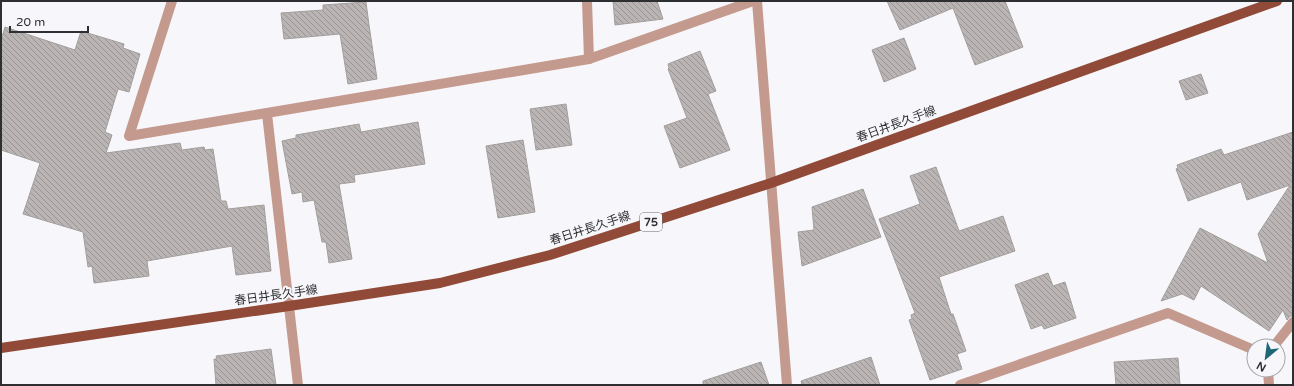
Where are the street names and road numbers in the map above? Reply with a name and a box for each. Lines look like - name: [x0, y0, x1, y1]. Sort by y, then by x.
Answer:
- street label: 春日井長久手線: [854, 103, 938, 145]
- street label: 春日井長久手線: [548, 208, 632, 248]
- road number: 75: [640, 213, 662, 231]
- street label: 春日井長久手線: [233, 282, 319, 308]

